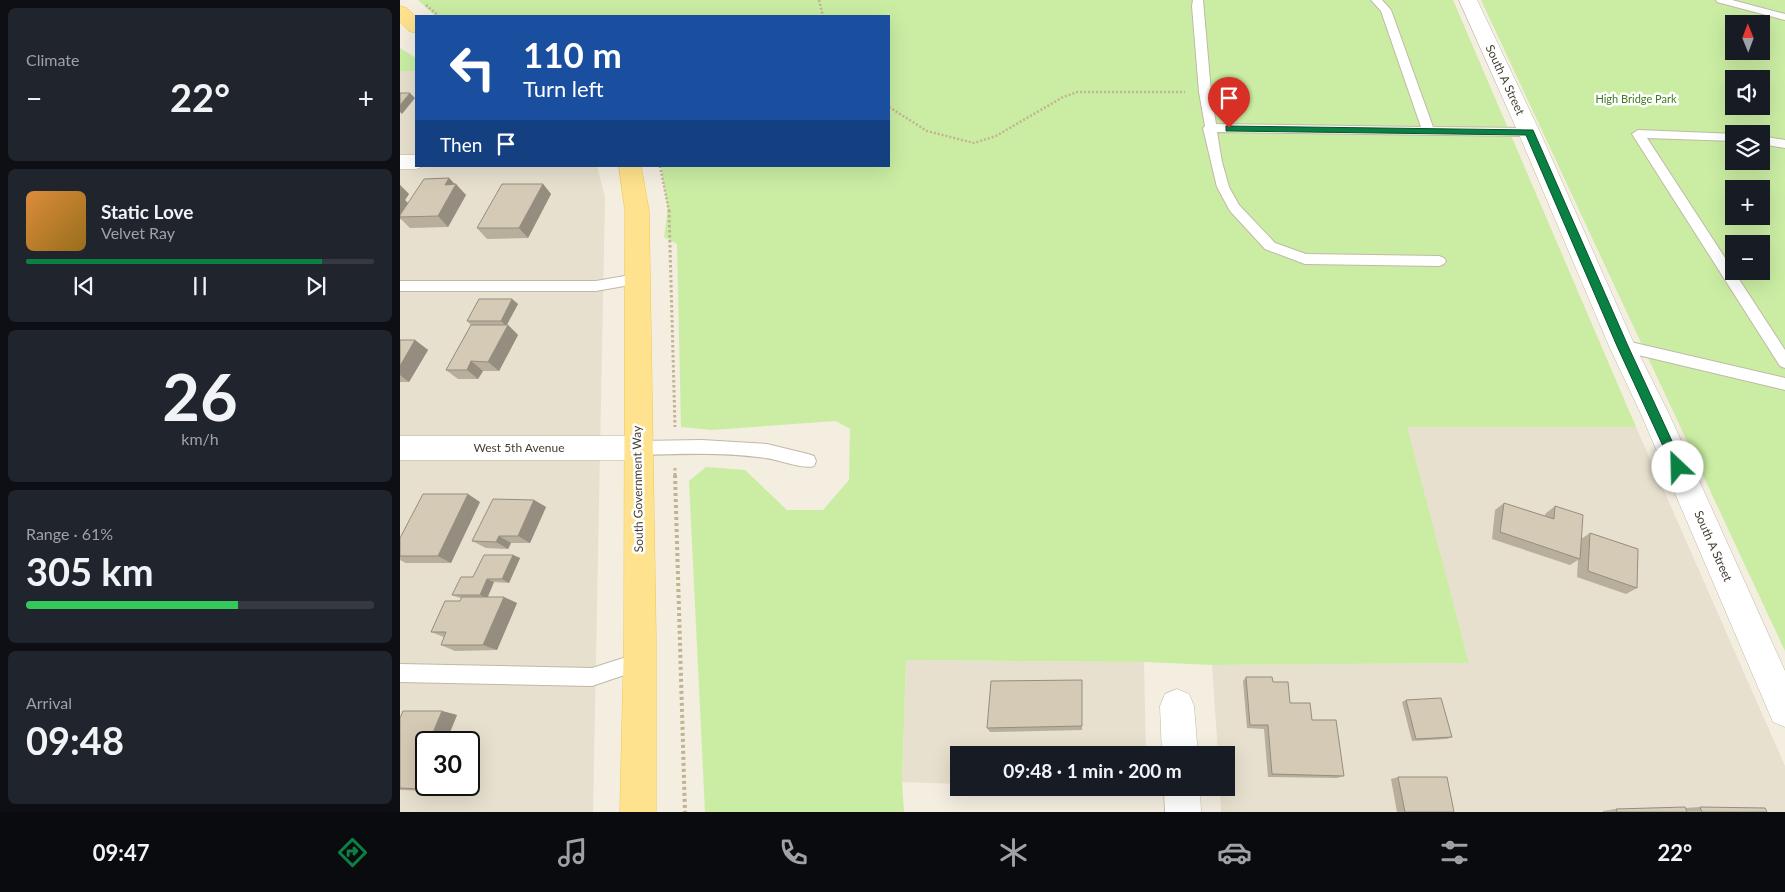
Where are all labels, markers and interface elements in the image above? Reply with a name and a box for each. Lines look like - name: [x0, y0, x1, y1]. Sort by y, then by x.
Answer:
- north arrow: [1725, 15, 1770, 60]
- map controls: [1725, 15, 1770, 280]
- text: 110 m: [523, 33, 622, 75]
- icon: left: [440, 35, 505, 100]
- street label: South A Street: [1483, 42, 1529, 118]
- text: Climate: [26, 50, 79, 69]
- button: sound: [1725, 70, 1770, 115]
- text: 22°: [170, 74, 230, 120]
- text: Turn left: [523, 75, 604, 102]
- pin: [1208, 77, 1250, 128]
- text: −: [26, 81, 42, 115]
- text: +: [358, 81, 374, 115]
- icon: arrive: [1215, 84, 1243, 112]
- park label: High Bridge Park: [1595, 92, 1677, 105]
- button: layers: [1725, 125, 1770, 170]
- icon: arrive: [492, 130, 520, 158]
- text: Then: [440, 133, 482, 156]
- button: +: [1725, 180, 1770, 225]
- text: Static Love: [101, 200, 193, 223]
- text: Velvet Ray: [101, 223, 175, 242]
- button: −: [1725, 235, 1770, 280]
- icon: previous: [70, 272, 98, 300]
- icon: pause: [186, 272, 214, 300]
- icon: next: [302, 272, 330, 300]
- text: 26: [162, 357, 238, 435]
- street label: South Government Way: [629, 425, 646, 552]
- text: km/h: [181, 429, 219, 448]
- street label: West 5th Avenue: [473, 440, 565, 455]
- position arrow: [1651, 440, 1703, 492]
- street label: South A Street: [1691, 508, 1736, 584]
- text: Range · 61%: [26, 524, 113, 543]
- text: 305 km: [26, 548, 154, 594]
- text: Arrival: [26, 693, 72, 712]
- text: 09:48: [26, 717, 124, 763]
- speed limit sign: 30: [415, 731, 480, 796]
- text: 09:48 · 1 min · 200 m: [1003, 759, 1182, 782]
- icon: directions: [335, 835, 370, 870]
- icon: music: [555, 835, 590, 870]
- icon: phone: [776, 835, 811, 870]
- icon: climate: [996, 835, 1031, 870]
- icon: car: [1217, 835, 1252, 870]
- icon: filters: [1437, 835, 1472, 870]
- text: 09:47: [93, 839, 149, 866]
- text: 22°: [1658, 839, 1692, 866]

